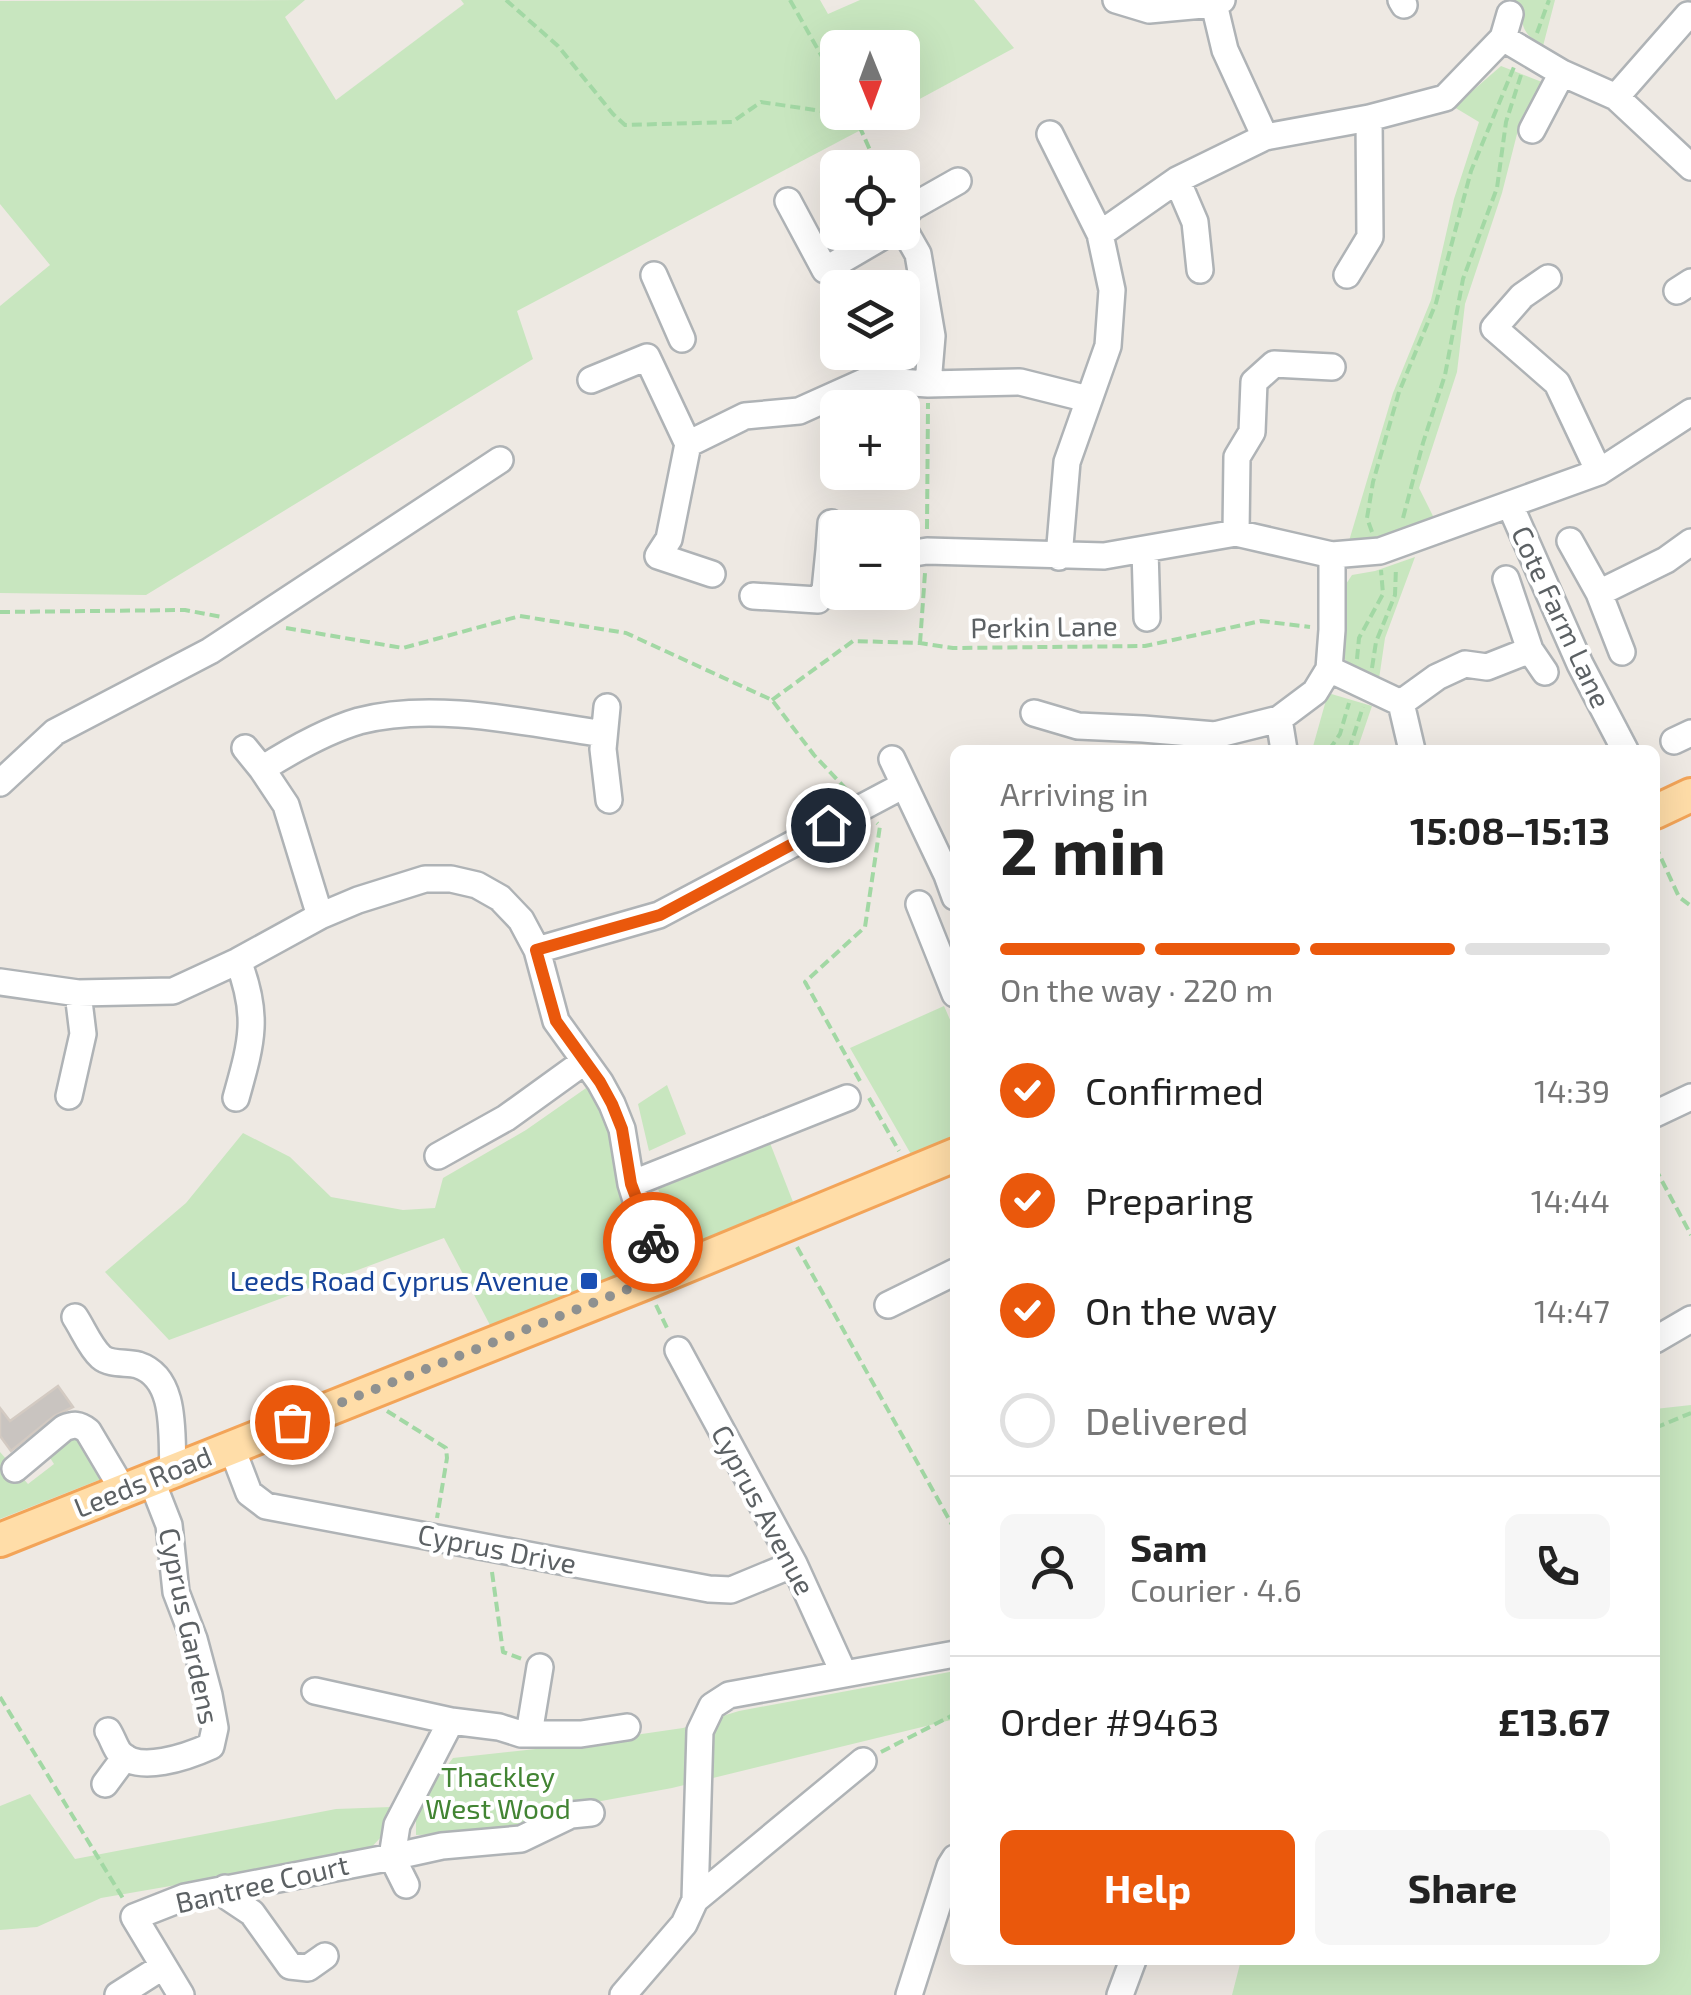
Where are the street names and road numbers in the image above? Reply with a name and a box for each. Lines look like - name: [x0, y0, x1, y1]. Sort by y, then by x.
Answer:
- street label: Cote Farm Lane: [1505, 520, 1619, 713]
- street label: Perkin Lane: [970, 608, 1118, 644]
- street label: Cyprus Avenue: [705, 1419, 823, 1600]
- street label: Leeds Road: [69, 1438, 216, 1524]
- street label: Cyprus Drive: [415, 1516, 579, 1580]
- street label: Cyprus Gardens: [153, 1524, 227, 1727]
- street label: Bantree Court: [172, 1847, 352, 1919]

